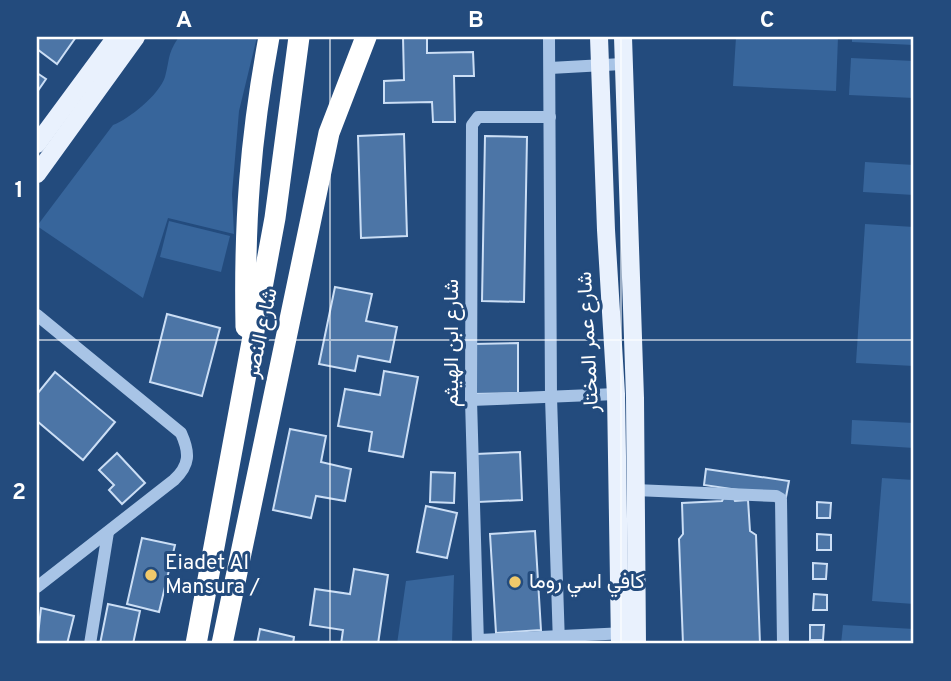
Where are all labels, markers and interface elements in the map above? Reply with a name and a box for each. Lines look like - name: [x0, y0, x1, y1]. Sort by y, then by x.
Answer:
- text: A: [176, 7, 192, 36]
- text: B: [468, 7, 484, 36]
- text: C: [760, 7, 774, 36]
- text: 1: [14, 177, 24, 206]
- street label: شارع عمر المختار: [572, 271, 606, 414]
- street label: شارع ابن الهيثم: [439, 279, 466, 407]
- street label: شارع النصر: [239, 286, 285, 381]
- text: 2: [12, 479, 26, 508]
- place label: Eiadet Al Mansura /: [165, 550, 260, 601]
- marker: Eiadet Al Mansura /: [143, 567, 159, 583]
- place label: كافي اسي روما: [529, 569, 645, 598]
- marker: كافي اسي روما: [507, 574, 523, 590]

